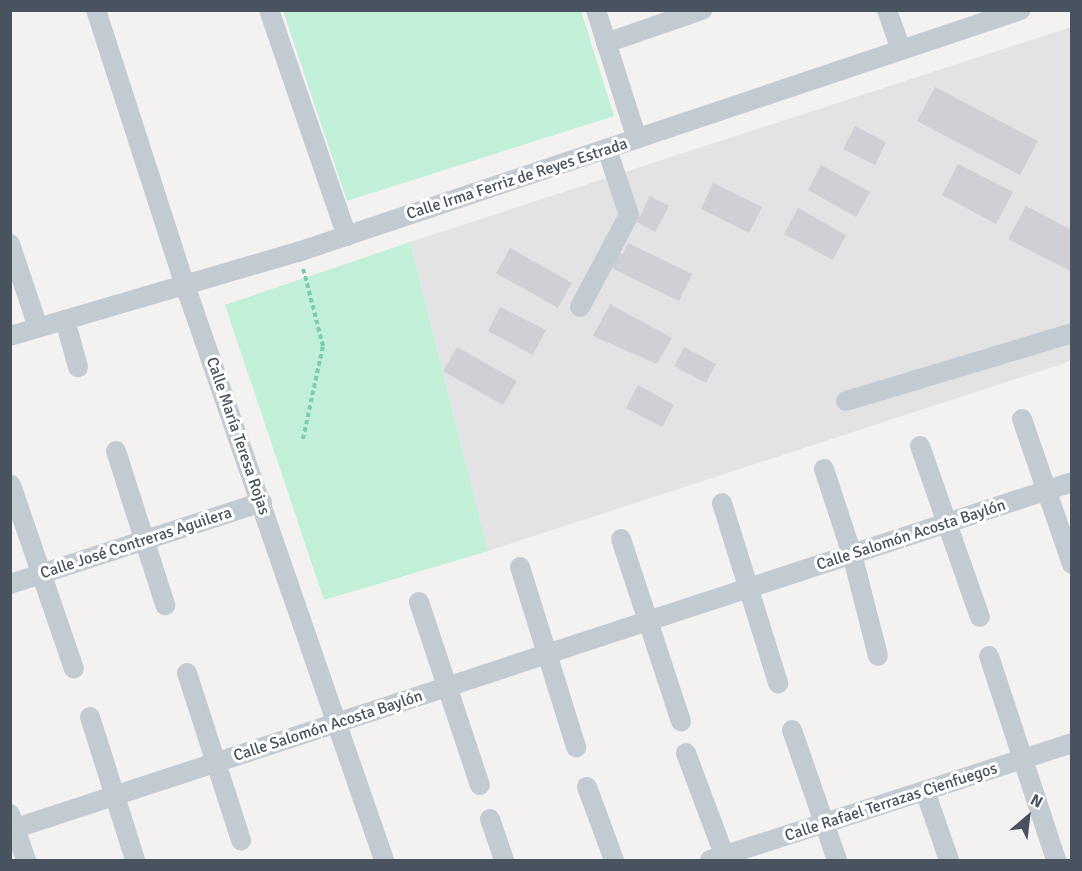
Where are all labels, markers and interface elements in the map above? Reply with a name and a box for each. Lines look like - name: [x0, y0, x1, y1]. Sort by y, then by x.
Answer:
- street label: Calle Irma Ferriz de Reyes Estrada: [404, 134, 630, 224]
- street label: Calle María Teresa Rojas: [202, 355, 274, 517]
- street label: Calle Salomón Acosta Baylón: [814, 495, 1008, 575]
- street label: Calle José Contreras Aguilera: [38, 503, 234, 583]
- street label: Calle Salomón Acosta Baylón: [231, 686, 425, 766]
- street label: Calle Rafael Terrazas Cienfuegos: [782, 759, 1000, 845]
- north arrow: [998, 787, 1058, 847]
- text: N: [1027, 790, 1046, 813]

